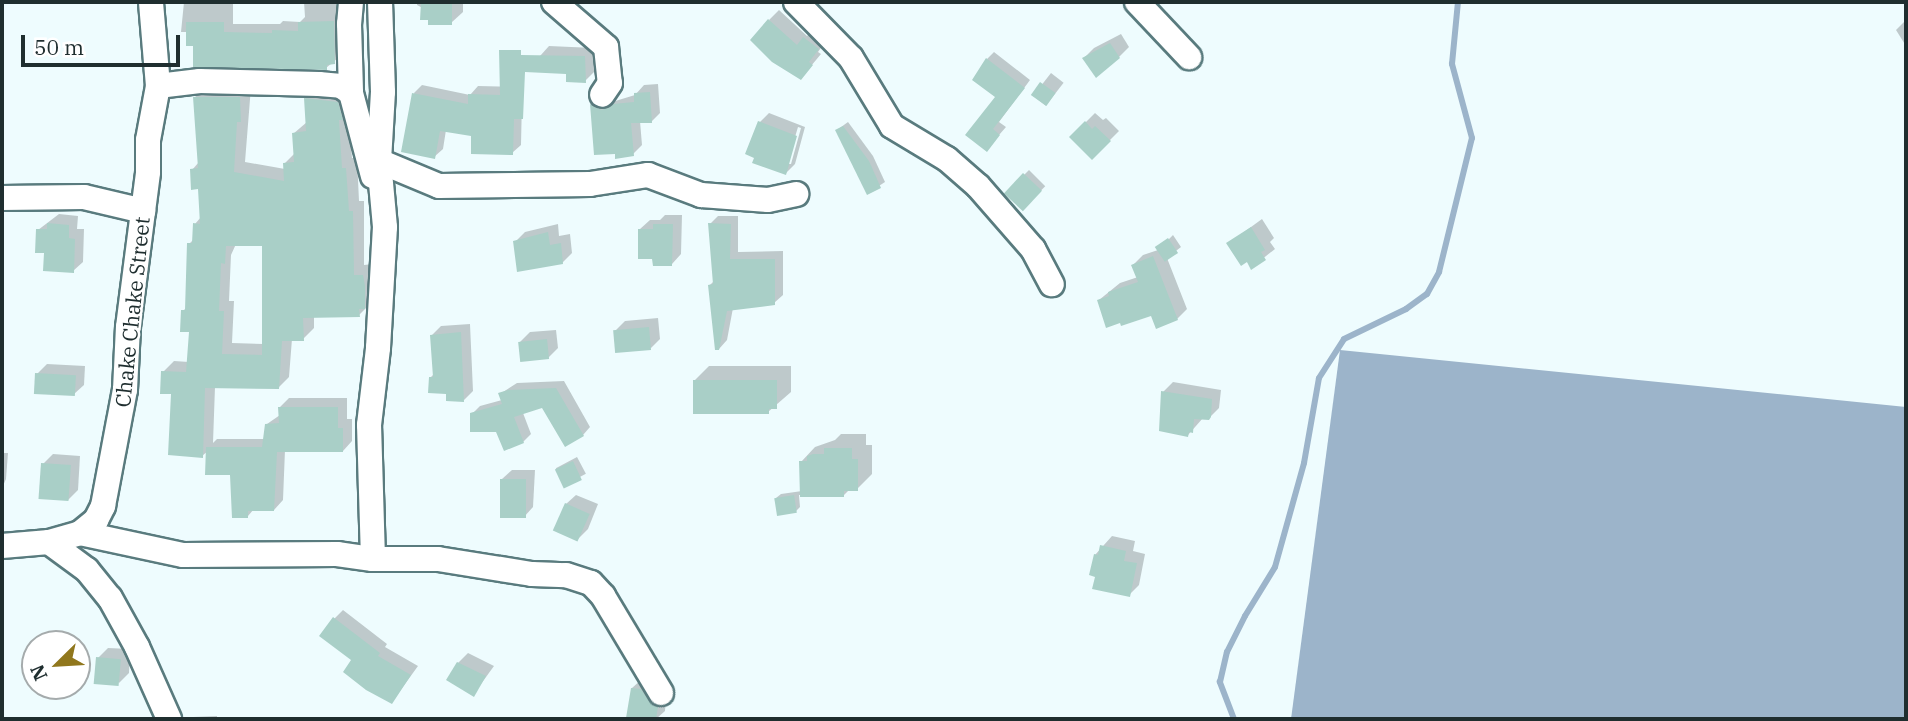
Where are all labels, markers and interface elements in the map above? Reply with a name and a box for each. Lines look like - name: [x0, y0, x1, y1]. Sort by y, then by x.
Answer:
- scale bar: [24, 21, 184, 65]
- text: 50 m: [34, 33, 84, 61]
- street label: Chake Chake Street: [109, 215, 155, 409]
- north arrow: [21, 630, 91, 700]
- text: N: [25, 661, 53, 684]

